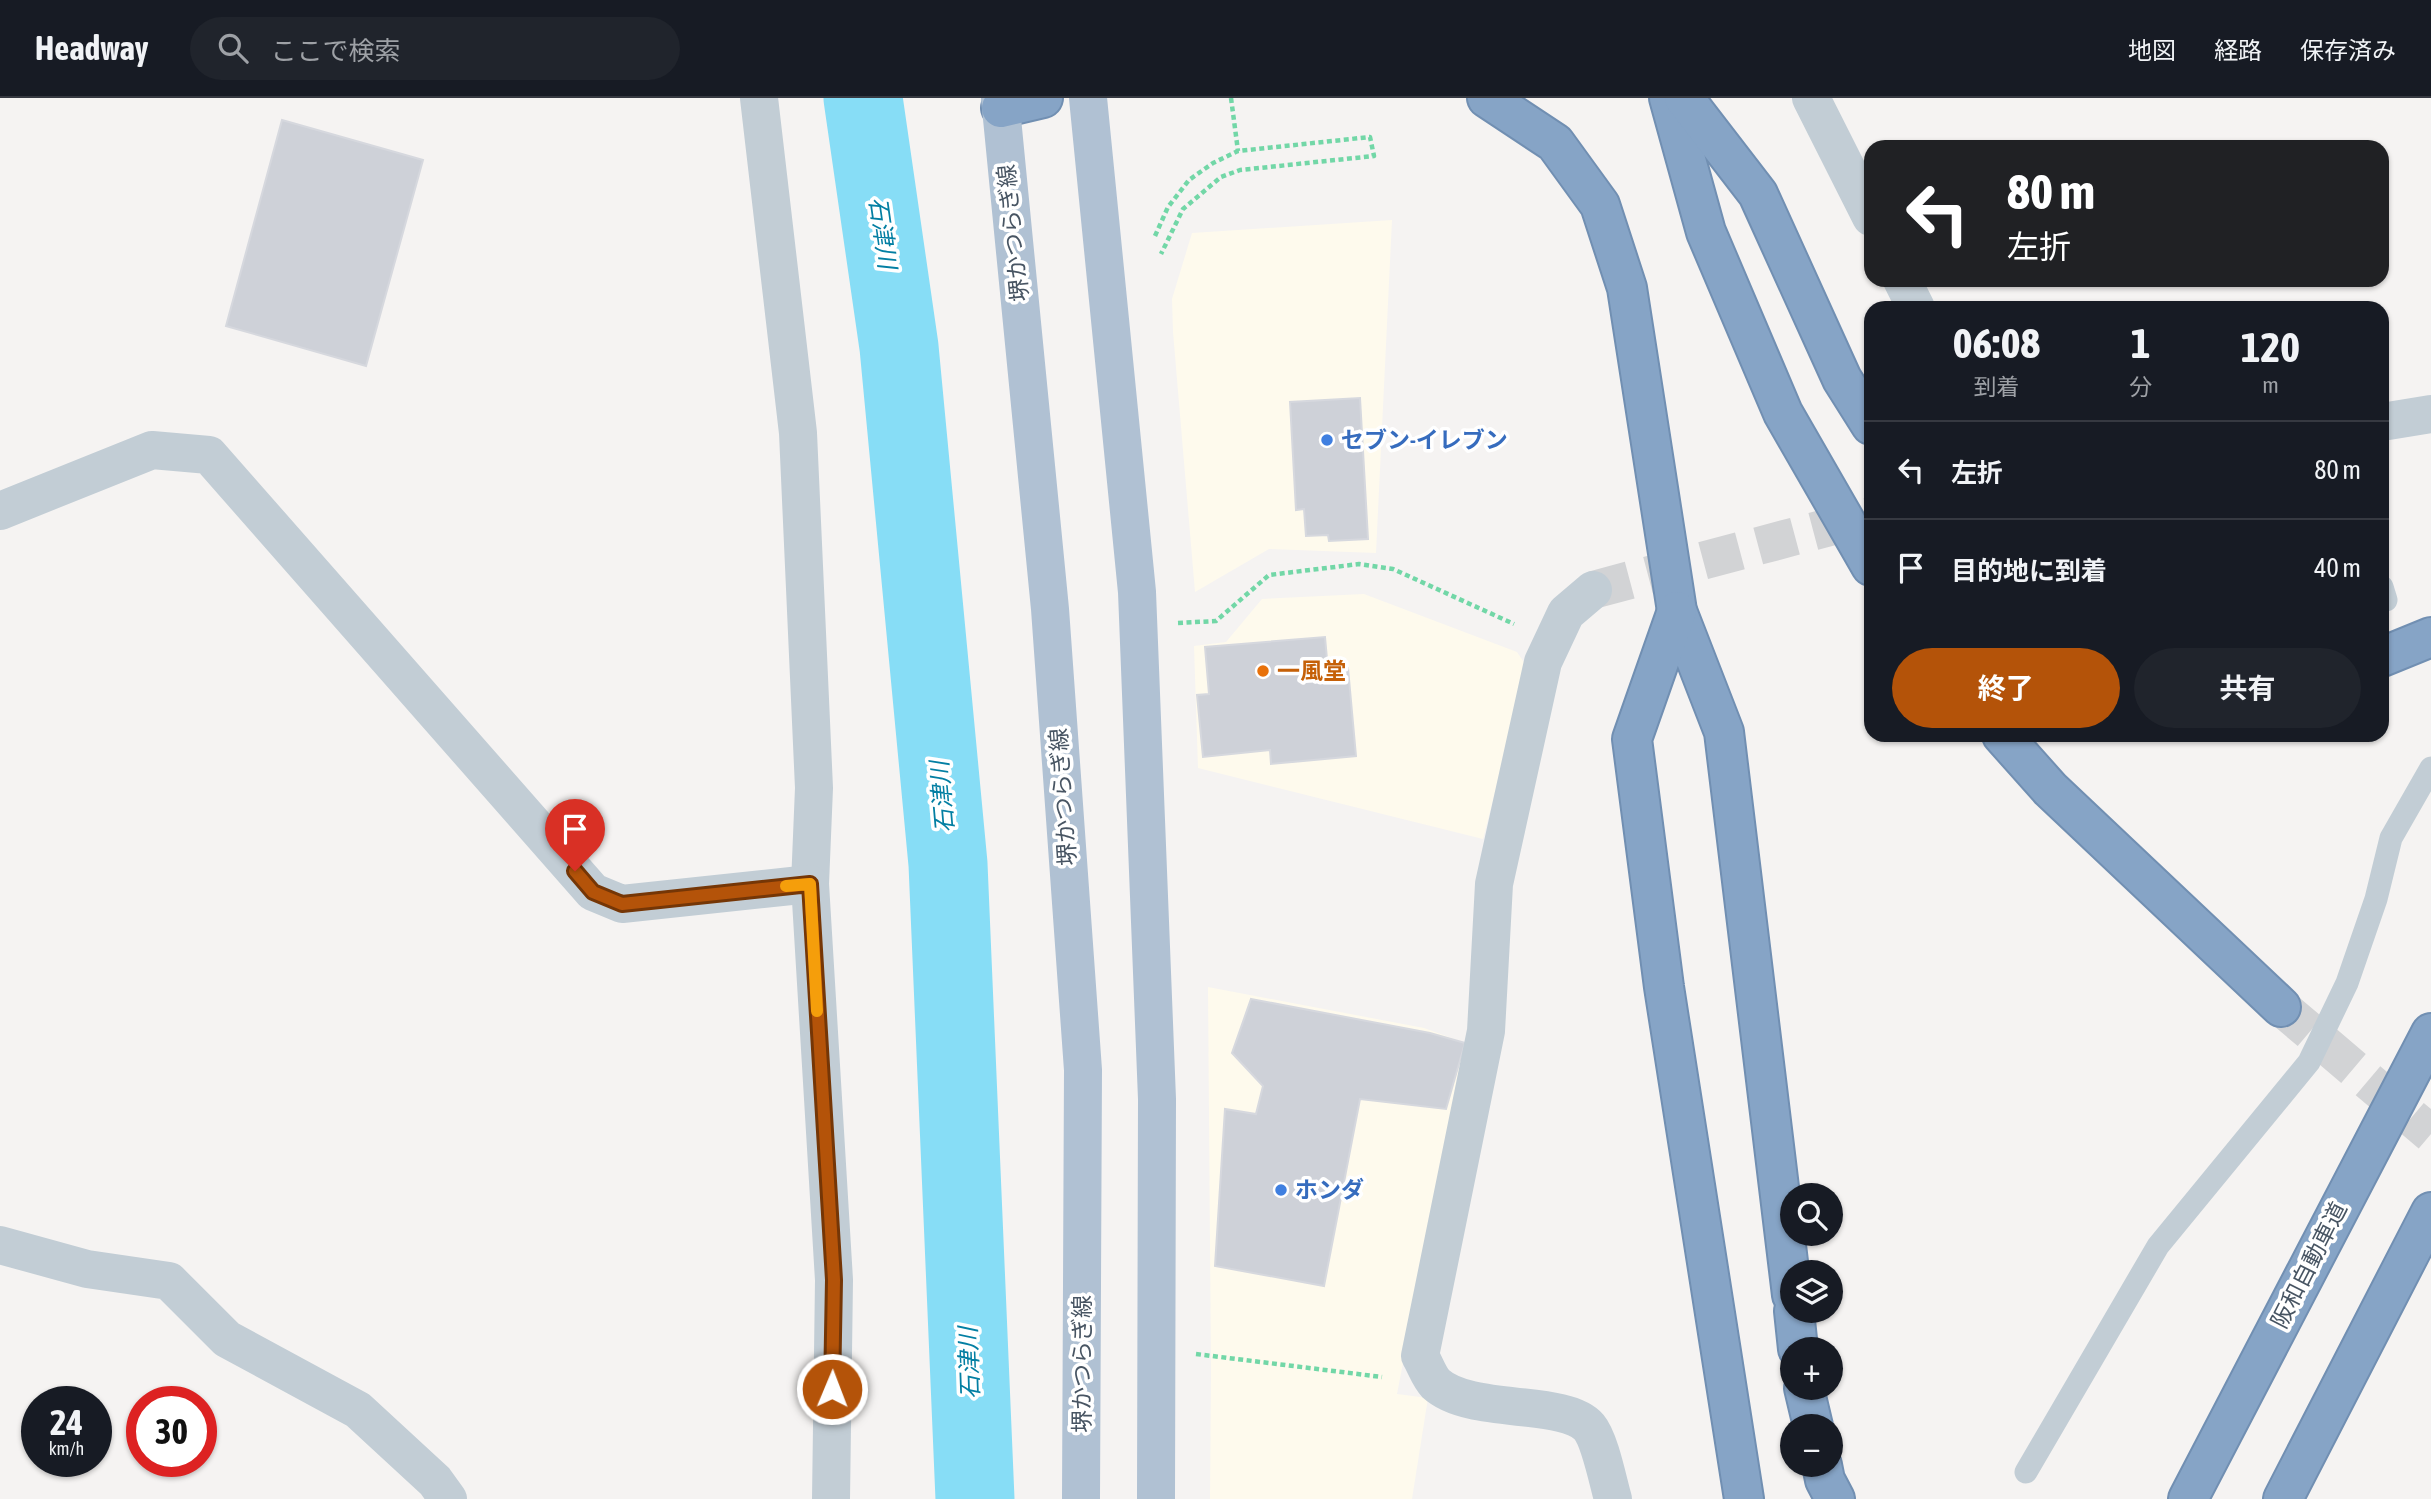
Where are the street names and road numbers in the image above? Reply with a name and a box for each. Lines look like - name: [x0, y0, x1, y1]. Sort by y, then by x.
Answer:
- street label: 堺かつらぎ線: [993, 163, 1033, 303]
- street label: 堺かつらぎ線: [1045, 727, 1081, 867]
- street label: 阪和自動車道: [2266, 1198, 2352, 1332]
- street label: 堺かつらぎ線: [1069, 1295, 1095, 1433]

